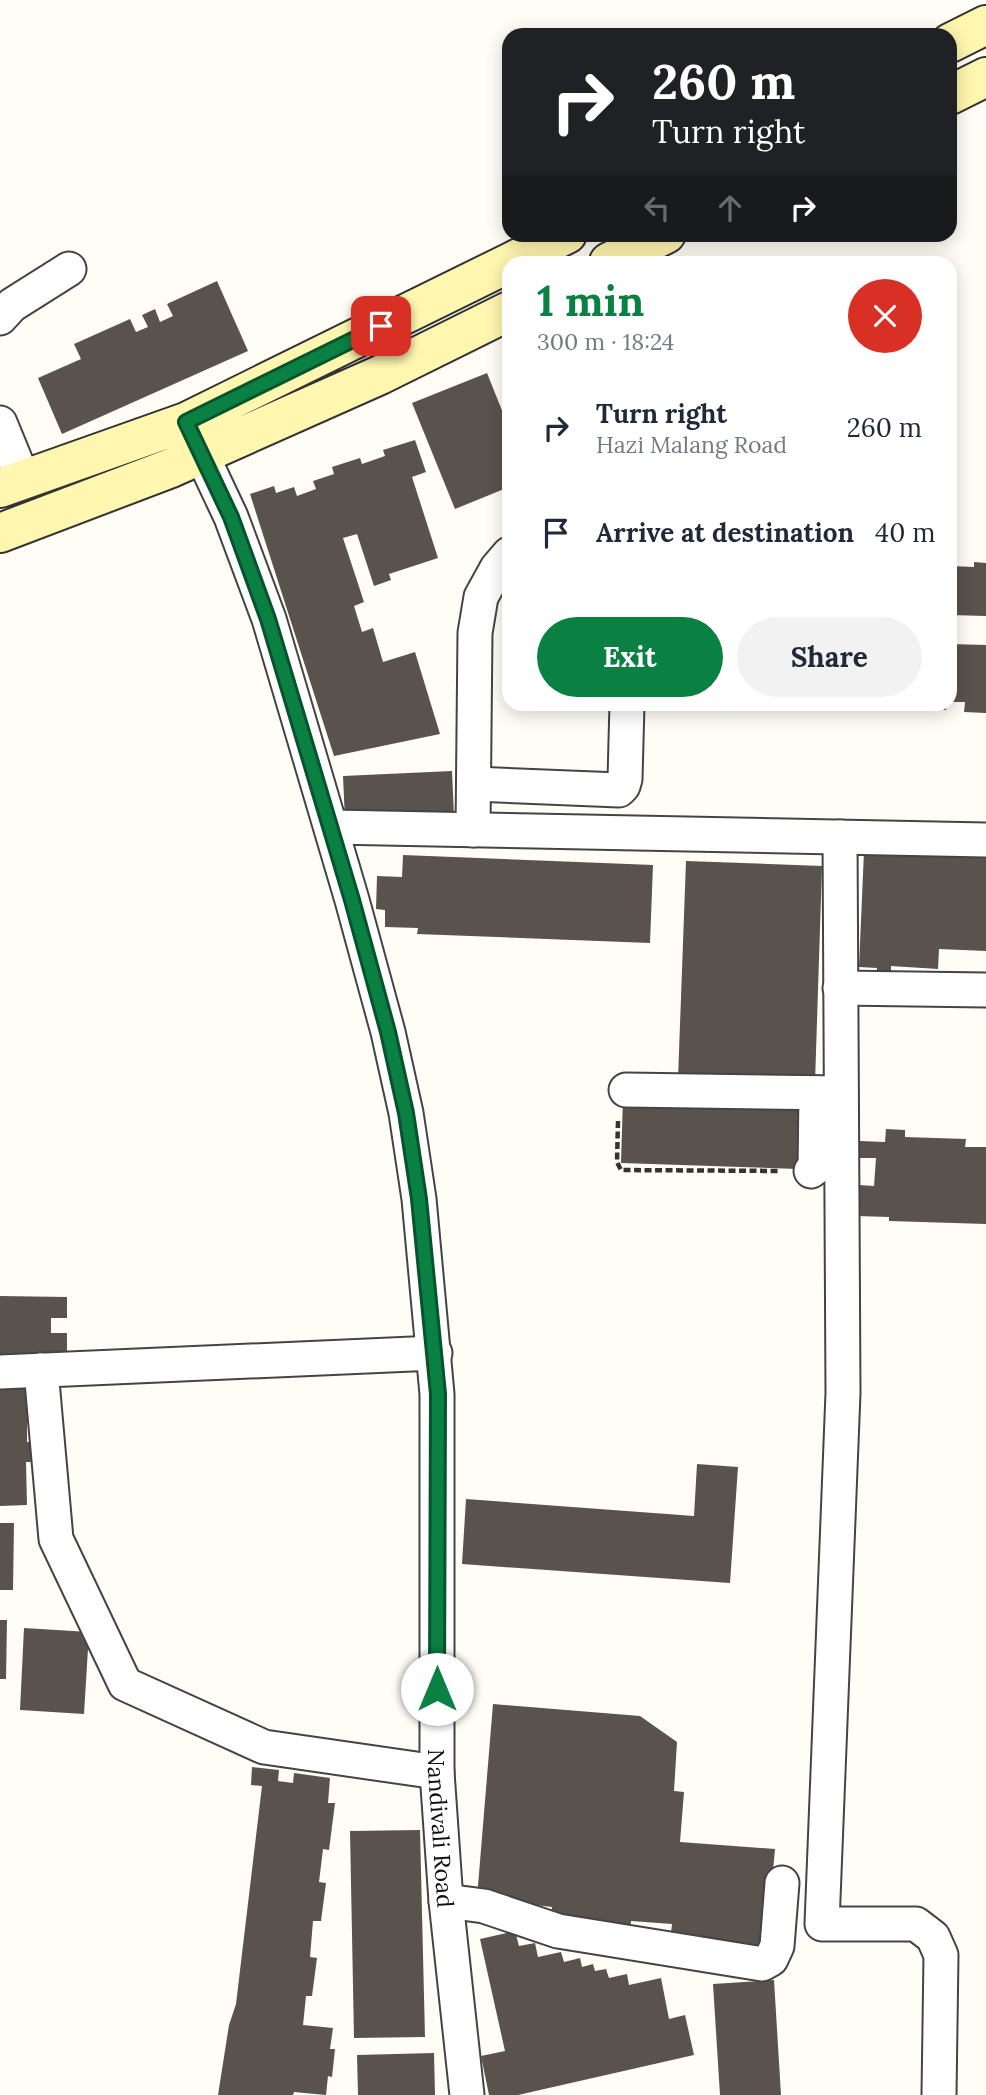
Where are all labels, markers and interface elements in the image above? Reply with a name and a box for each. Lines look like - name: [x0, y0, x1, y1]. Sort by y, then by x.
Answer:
- text: 260 m: [652, 50, 795, 112]
- icon: right: [537, 56, 628, 147]
- text: Turn right: [652, 111, 805, 152]
- icon: left: [638, 189, 676, 227]
- icon: ahead: [711, 189, 749, 227]
- icon: right: [784, 189, 822, 227]
- text: 1 min: [537, 274, 644, 328]
- button: close: [848, 279, 922, 353]
- pin: [351, 296, 411, 356]
- icon: arrive: [362, 307, 400, 345]
- text: 300 m · 18:24: [537, 327, 674, 356]
- text: Turn right: [596, 397, 727, 430]
- icon: right: [537, 409, 575, 447]
- text: 260 m: [847, 411, 922, 444]
- text: Hazi Malang Road: [596, 430, 787, 459]
- icon: arrive: [537, 514, 575, 552]
- text: Arrive at destination: [596, 516, 854, 549]
- text: 40 m: [875, 516, 935, 549]
- button: Exit: [537, 617, 723, 697]
- button: Share: [737, 617, 922, 697]
- position arrow: [400, 1652, 474, 1726]
- street label: Nandivali Road: [422, 1749, 461, 1909]

